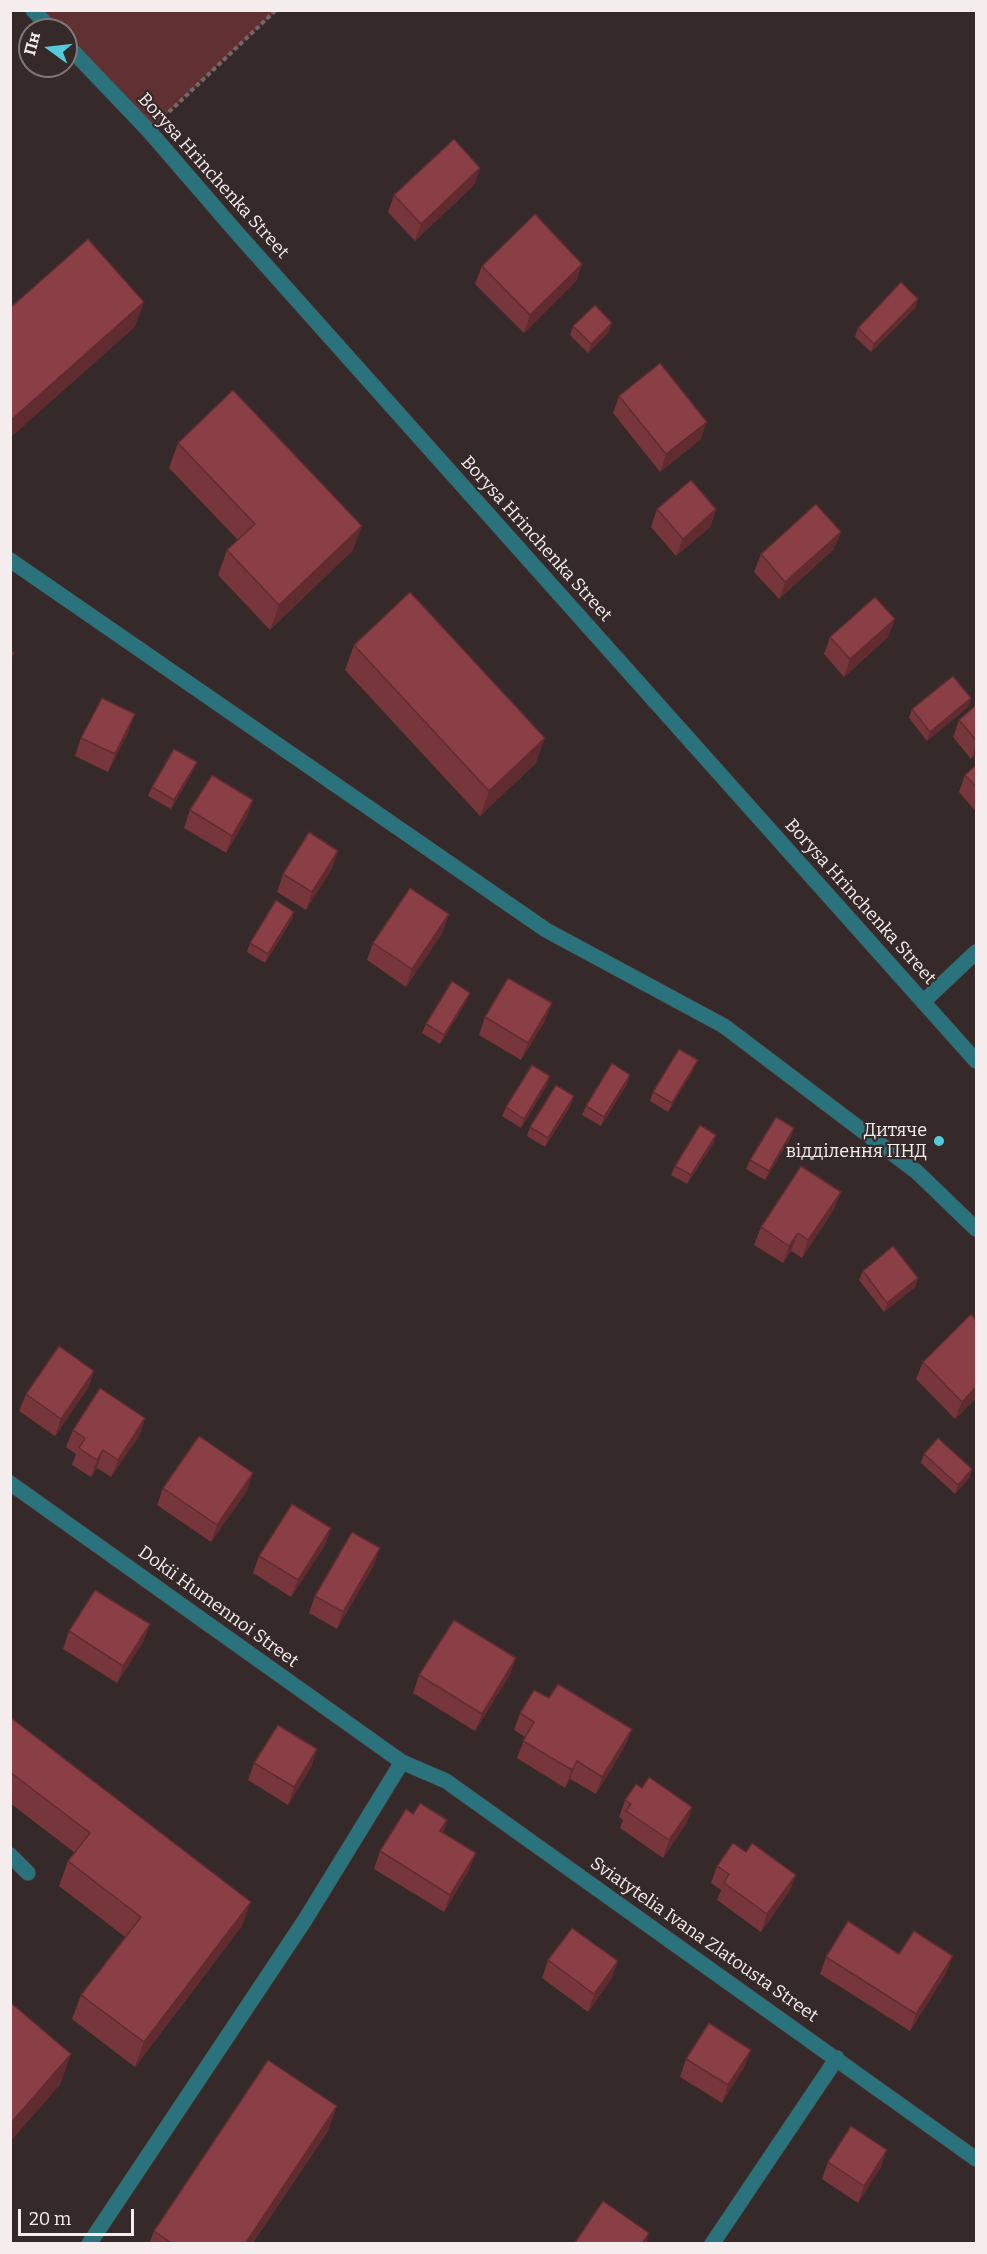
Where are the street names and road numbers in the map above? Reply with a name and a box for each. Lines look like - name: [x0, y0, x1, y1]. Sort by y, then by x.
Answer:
- street label: Borysa Hrinchenka Street: [133, 89, 293, 263]
- street label: Borysa Hrinchenka Street: [456, 452, 616, 626]
- street label: Borysa Hrinchenka Street: [780, 815, 940, 989]
- street label: Dokii Humennoi Street: [134, 1542, 302, 1672]
- street label: Sviatytelia Ivana Zlatousta Street: [586, 1853, 822, 2027]

